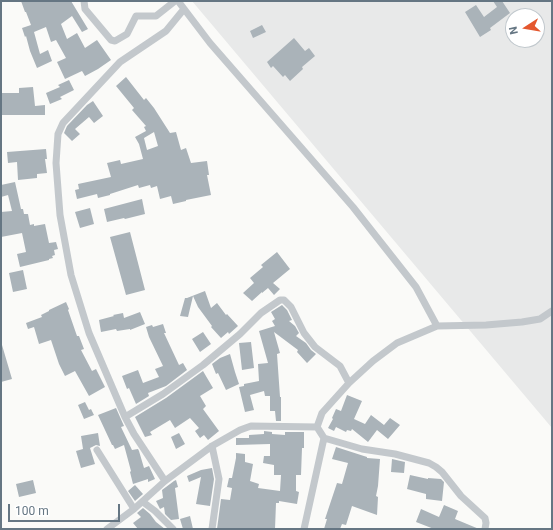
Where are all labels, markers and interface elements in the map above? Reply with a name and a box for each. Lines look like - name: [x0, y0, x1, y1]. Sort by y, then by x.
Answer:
- north arrow: [505, 8, 545, 48]
- text: N: [507, 25, 521, 36]
- scale bar: [10, 496, 122, 522]
- text: 100 m: [15, 504, 49, 518]

